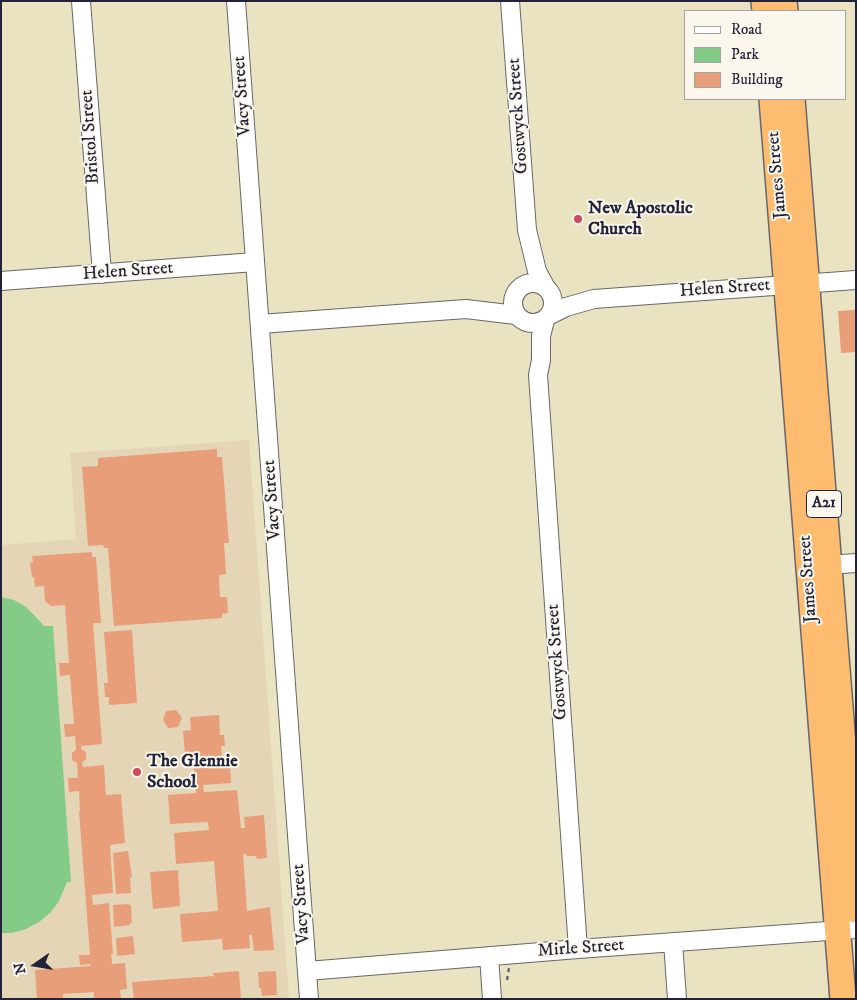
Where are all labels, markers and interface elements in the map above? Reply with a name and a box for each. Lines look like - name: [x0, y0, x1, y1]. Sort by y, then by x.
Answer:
- legend: [684, 10, 847, 100]
- text: Road: [731, 20, 762, 39]
- text: Park: [731, 45, 759, 64]
- street label: Vacy Street: [229, 55, 257, 137]
- street label: Gostwyck Street: [504, 57, 534, 175]
- text: Building: [731, 70, 783, 89]
- street label: Bristol Street: [77, 89, 105, 185]
- street label: James Street: [763, 130, 793, 220]
- place label: New Apostolic Church: [588, 198, 693, 240]
- marker: New Apostolic Church: [572, 213, 584, 225]
- street label: Helen Street: [82, 258, 174, 286]
- street label: Helen Street: [679, 275, 771, 303]
- street label: Vacy Street: [259, 459, 287, 541]
- road number: A21: [806, 490, 842, 518]
- street label: James Street: [795, 534, 823, 624]
- street label: Gostwyck Street: [543, 603, 573, 721]
- place label: The Glennie School: [147, 751, 238, 794]
- marker: The Glennie School: [131, 766, 143, 778]
- street label: Vacy Street: [288, 863, 316, 945]
- street label: Mirle Street: [537, 935, 625, 963]
- north arrow: [10, 940, 60, 990]
- text: N: [10, 961, 30, 976]

